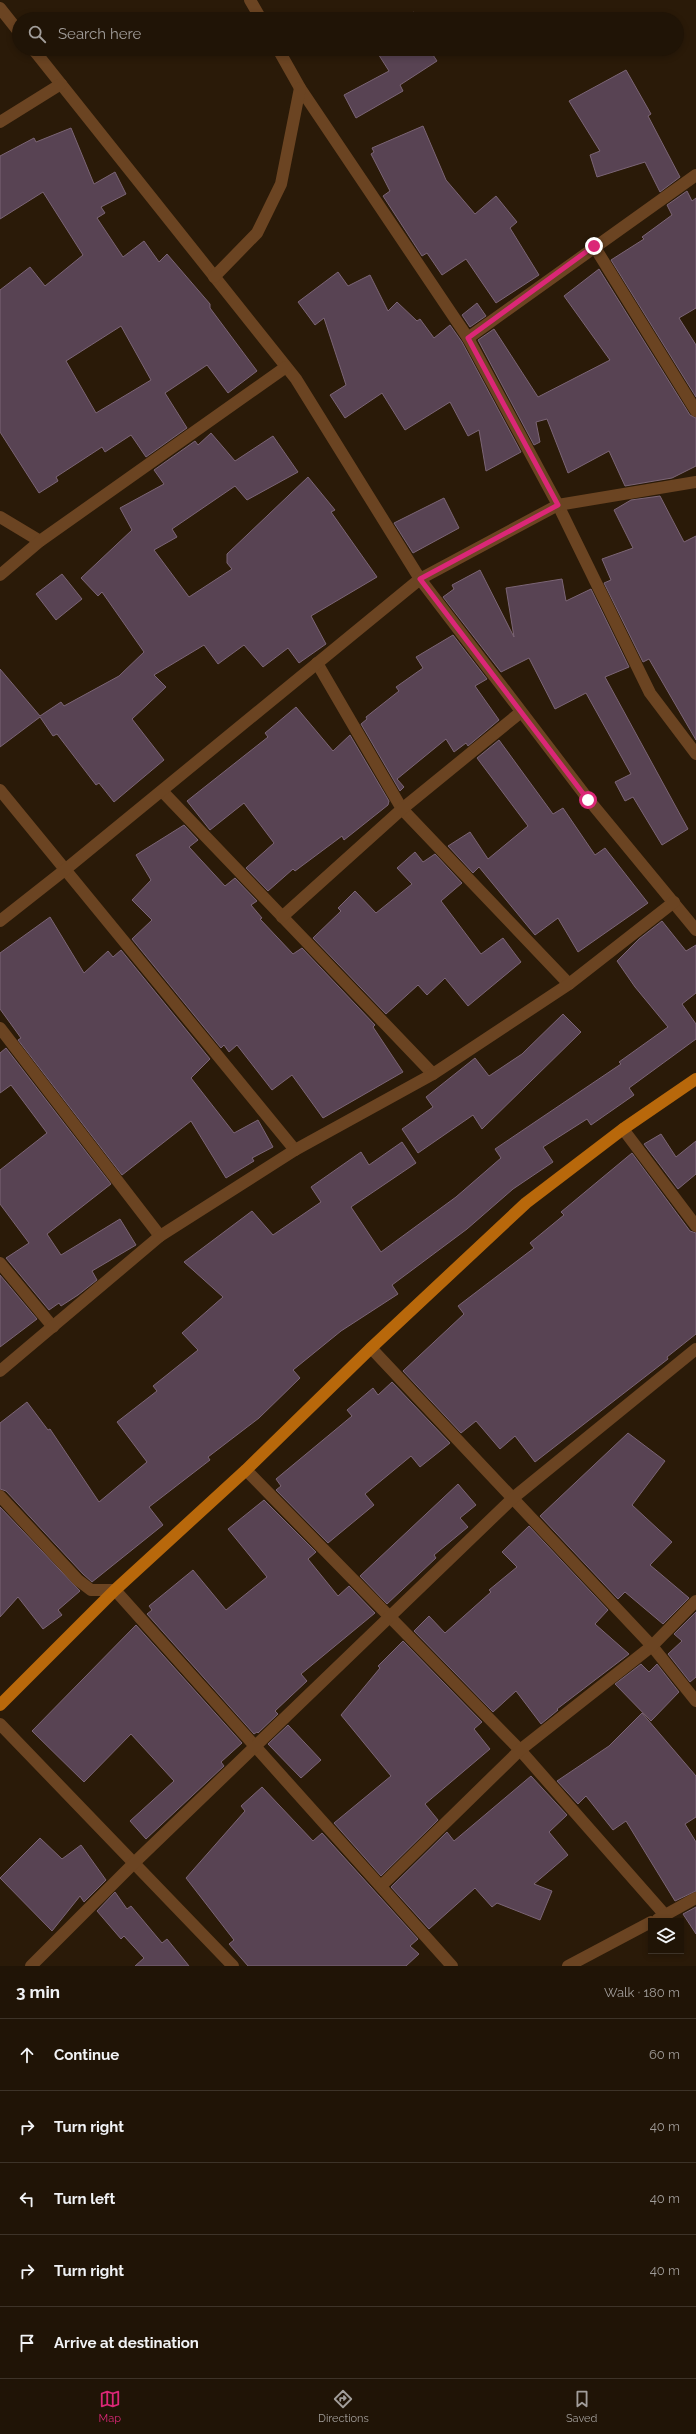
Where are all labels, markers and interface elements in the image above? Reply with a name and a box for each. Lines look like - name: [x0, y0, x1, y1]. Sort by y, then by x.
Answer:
- search box: [12, 12, 684, 56]
- icon: search: [26, 23, 48, 45]
- text: Search here: [58, 25, 141, 43]
- route end: [585, 237, 603, 255]
- route start: [579, 791, 597, 809]
- map controls: [648, 1918, 684, 1954]
- button: layers: [648, 1918, 684, 1954]
- text: 3 min: [16, 1982, 60, 2002]
- text: Walk · 180 m: [604, 1985, 680, 2000]
- icon: ahead: [16, 2044, 38, 2066]
- text: Continue: [54, 2046, 119, 2064]
- text: 60 m: [649, 2047, 680, 2062]
- icon: right: [16, 2116, 38, 2138]
- text: Turn right: [54, 2118, 124, 2136]
- text: 40 m: [650, 2119, 680, 2134]
- icon: left: [16, 2188, 38, 2210]
- text: Turn left: [54, 2190, 115, 2208]
- text: 40 m: [650, 2191, 680, 2206]
- icon: right: [16, 2260, 38, 2282]
- text: Turn right: [54, 2262, 124, 2280]
- text: 40 m: [650, 2263, 680, 2278]
- icon: arrive: [16, 2332, 38, 2354]
- text: Arrive at destination: [54, 2334, 199, 2352]
- tab: Map: [99, 2388, 121, 2425]
- tab: Directions: [318, 2388, 369, 2425]
- tab: Saved: [566, 2388, 597, 2425]

